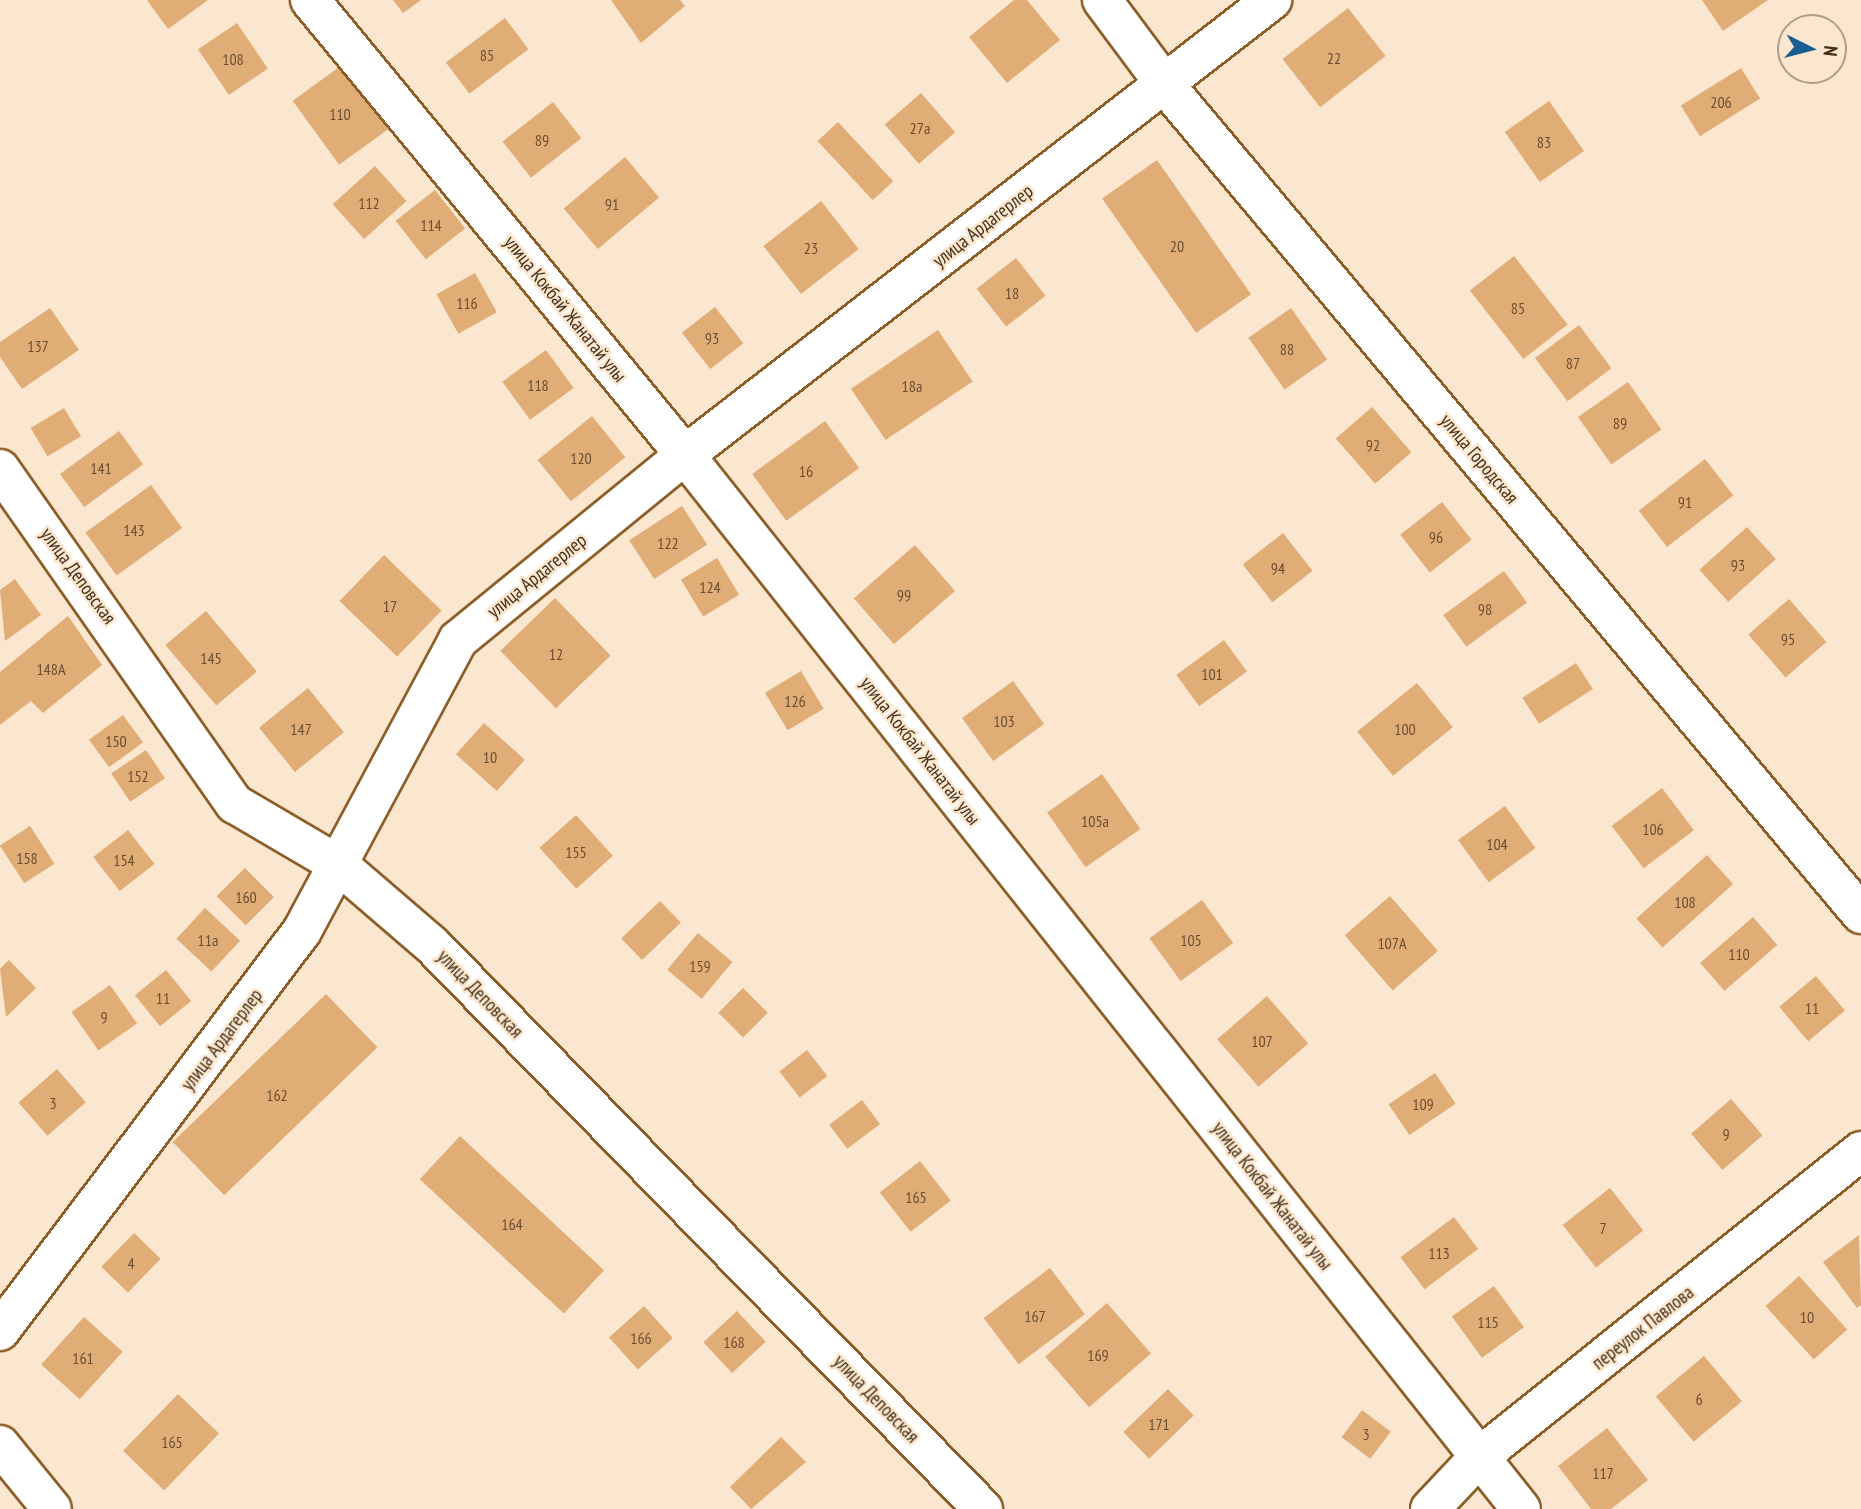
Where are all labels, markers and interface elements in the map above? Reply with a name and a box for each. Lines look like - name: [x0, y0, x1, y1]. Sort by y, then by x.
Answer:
- north arrow: [1777, 14, 1847, 84]
- house number: 85: [480, 45, 494, 65]
- text: N: [1818, 45, 1843, 57]
- house number: 22: [1327, 48, 1341, 68]
- house number: 108: [222, 49, 244, 69]
- house number: 206: [1710, 92, 1732, 112]
- house number: 110: [329, 104, 351, 124]
- house number: 27а: [910, 118, 930, 138]
- house number: 89: [535, 130, 549, 150]
- house number: 83: [1537, 132, 1551, 152]
- street label: улица Ардагерлер: [928, 180, 1038, 272]
- house number: 112: [358, 193, 380, 213]
- house number: 91: [605, 194, 619, 214]
- house number: 114: [420, 215, 442, 235]
- street label: улица Кокбай Жанатай улы: [499, 231, 631, 387]
- house number: 20: [1170, 236, 1184, 256]
- house number: 23: [804, 238, 818, 258]
- house number: 18: [1005, 283, 1019, 303]
- house number: 116: [456, 293, 478, 313]
- house number: 85: [1511, 298, 1525, 318]
- house number: 93: [705, 328, 719, 348]
- house number: 137: [27, 336, 49, 356]
- house number: 88: [1280, 339, 1294, 359]
- house number: 87: [1566, 353, 1580, 373]
- house number: 118: [527, 375, 549, 395]
- house number: 18а: [902, 376, 922, 396]
- street label: улица Городская: [1435, 409, 1523, 509]
- house number: 89: [1613, 413, 1627, 433]
- house number: 92: [1366, 435, 1380, 455]
- house number: 120: [570, 448, 592, 468]
- house number: 141: [90, 458, 112, 478]
- house number: 16: [799, 461, 813, 481]
- house number: 91: [1678, 492, 1692, 512]
- house number: 143: [123, 520, 145, 540]
- street label: улица Деповская: [35, 523, 121, 629]
- house number: 96: [1429, 527, 1443, 547]
- street label: улица Ардагерлер: [483, 529, 591, 623]
- house number: 122: [657, 533, 679, 553]
- house number: 93: [1731, 555, 1745, 575]
- house number: 94: [1271, 558, 1285, 578]
- house number: 124: [699, 577, 721, 597]
- house number: 99: [897, 585, 911, 605]
- house number: 17: [383, 596, 397, 616]
- house number: 98: [1478, 599, 1492, 619]
- house number: 95: [1781, 629, 1795, 649]
- house number: 12: [549, 644, 563, 664]
- house number: 145: [200, 648, 222, 668]
- house number: 148А: [36, 659, 66, 679]
- house number: 101: [1201, 664, 1223, 684]
- street label: улица Кокбай Жанатай улы: [855, 672, 985, 830]
- house number: 126: [784, 691, 806, 711]
- house number: 103: [993, 711, 1015, 731]
- house number: 147: [290, 719, 312, 739]
- house number: 100: [1394, 719, 1416, 739]
- house number: 150: [105, 731, 127, 751]
- house number: 10: [483, 747, 497, 767]
- house number: 152: [127, 766, 149, 786]
- house number: 105а: [1081, 811, 1109, 831]
- house number: 106: [1642, 819, 1664, 839]
- house number: 104: [1486, 834, 1508, 854]
- house number: 155: [565, 842, 587, 862]
- house number: 158: [16, 848, 38, 868]
- house number: 154: [113, 850, 135, 870]
- house number: 160: [235, 887, 257, 907]
- house number: 108: [1674, 892, 1696, 912]
- house number: 11а: [198, 930, 218, 950]
- house number: 105: [1180, 930, 1202, 950]
- house number: 107А: [1377, 933, 1407, 953]
- house number: 110: [1728, 944, 1750, 964]
- street label: улица Деповская: [432, 945, 528, 1043]
- house number: 159: [689, 956, 711, 976]
- street label: улица Ардагерлер: [176, 985, 268, 1095]
- house number: 11: [156, 988, 170, 1008]
- house number: 11: [1805, 998, 1819, 1018]
- house number: 9: [100, 1007, 108, 1027]
- house number: 107: [1251, 1031, 1273, 1051]
- house number: 162: [266, 1085, 288, 1105]
- house number: 3: [49, 1093, 57, 1113]
- house number: 109: [1412, 1094, 1434, 1114]
- street label: улица Кокбай Жанатай улы: [1207, 1117, 1337, 1275]
- house number: 9: [1722, 1124, 1730, 1144]
- house number: 165: [905, 1187, 927, 1207]
- house number: 164: [501, 1214, 523, 1234]
- house number: 7: [1599, 1218, 1607, 1238]
- house number: 113: [1428, 1243, 1450, 1263]
- house number: 4: [127, 1253, 135, 1273]
- street label: переулок Павлова: [1588, 1281, 1698, 1375]
- house number: 167: [1024, 1306, 1046, 1326]
- house number: 10: [1800, 1307, 1814, 1327]
- house number: 115: [1477, 1312, 1499, 1332]
- house number: 166: [630, 1328, 652, 1348]
- house number: 168: [723, 1332, 745, 1352]
- house number: 169: [1087, 1345, 1109, 1365]
- house number: 161: [72, 1348, 94, 1368]
- street label: улица Деповская: [828, 1350, 924, 1448]
- house number: 6: [1695, 1389, 1703, 1409]
- house number: 171: [1148, 1414, 1170, 1434]
- house number: 3: [1362, 1424, 1370, 1444]
- house number: 165: [161, 1432, 183, 1452]
- house number: 117: [1592, 1463, 1614, 1483]

